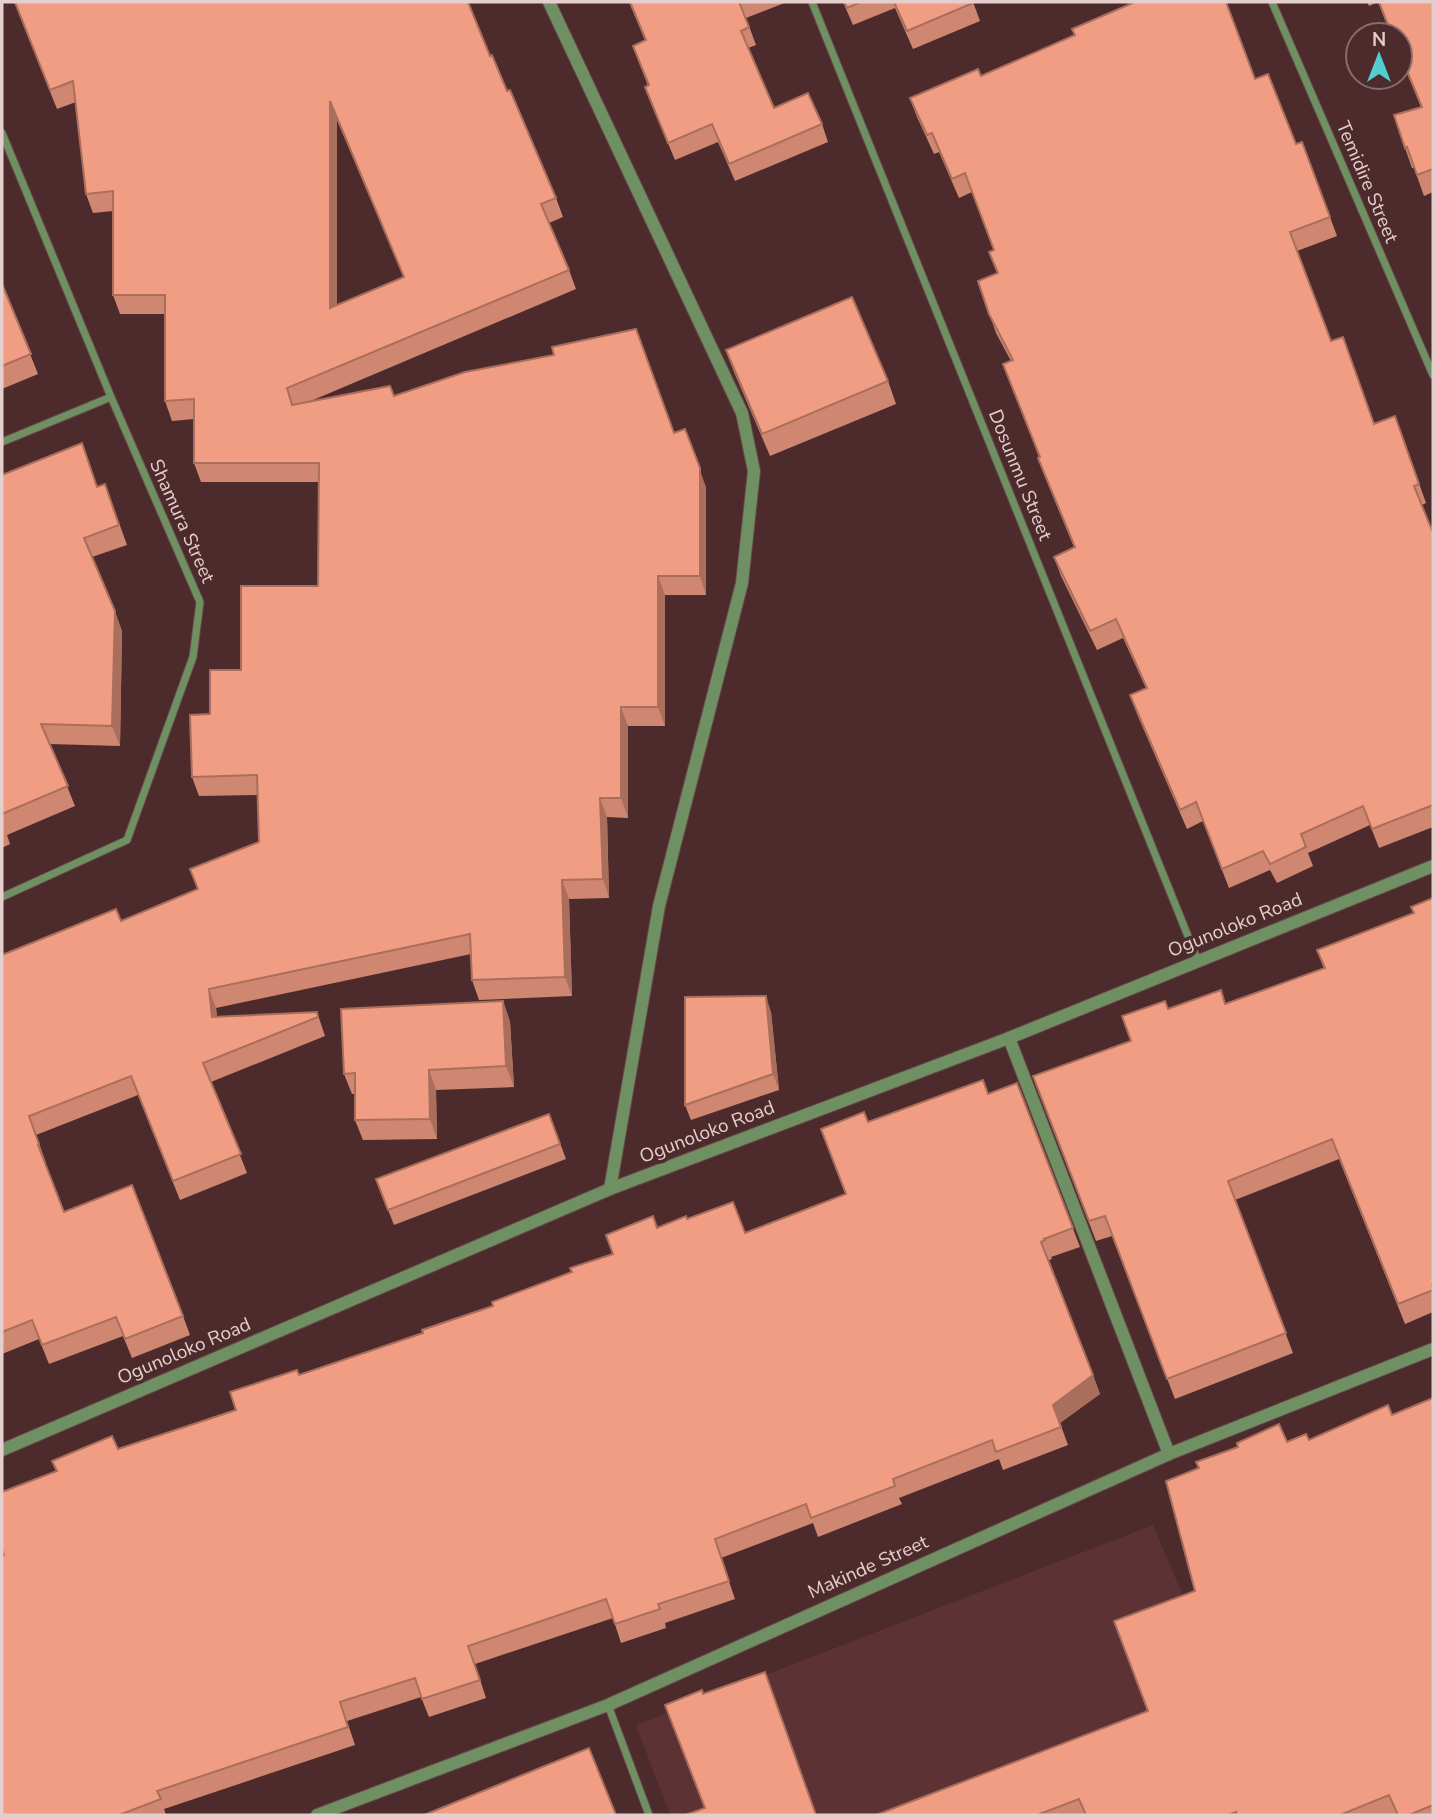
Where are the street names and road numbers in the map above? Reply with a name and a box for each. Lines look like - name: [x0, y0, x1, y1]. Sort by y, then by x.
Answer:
- street label: Temidire Street: [1330, 117, 1404, 247]
- street label: Dosunmu Street: [982, 406, 1058, 545]
- street label: Shamura Street: [143, 455, 221, 587]
- street label: Ogunoloko Road: [1164, 886, 1306, 964]
- street label: Ogunoloko Road: [636, 1094, 778, 1170]
- street label: Ogunoloko Road: [113, 1311, 255, 1391]
- street label: Makinde Street: [804, 1529, 932, 1605]

